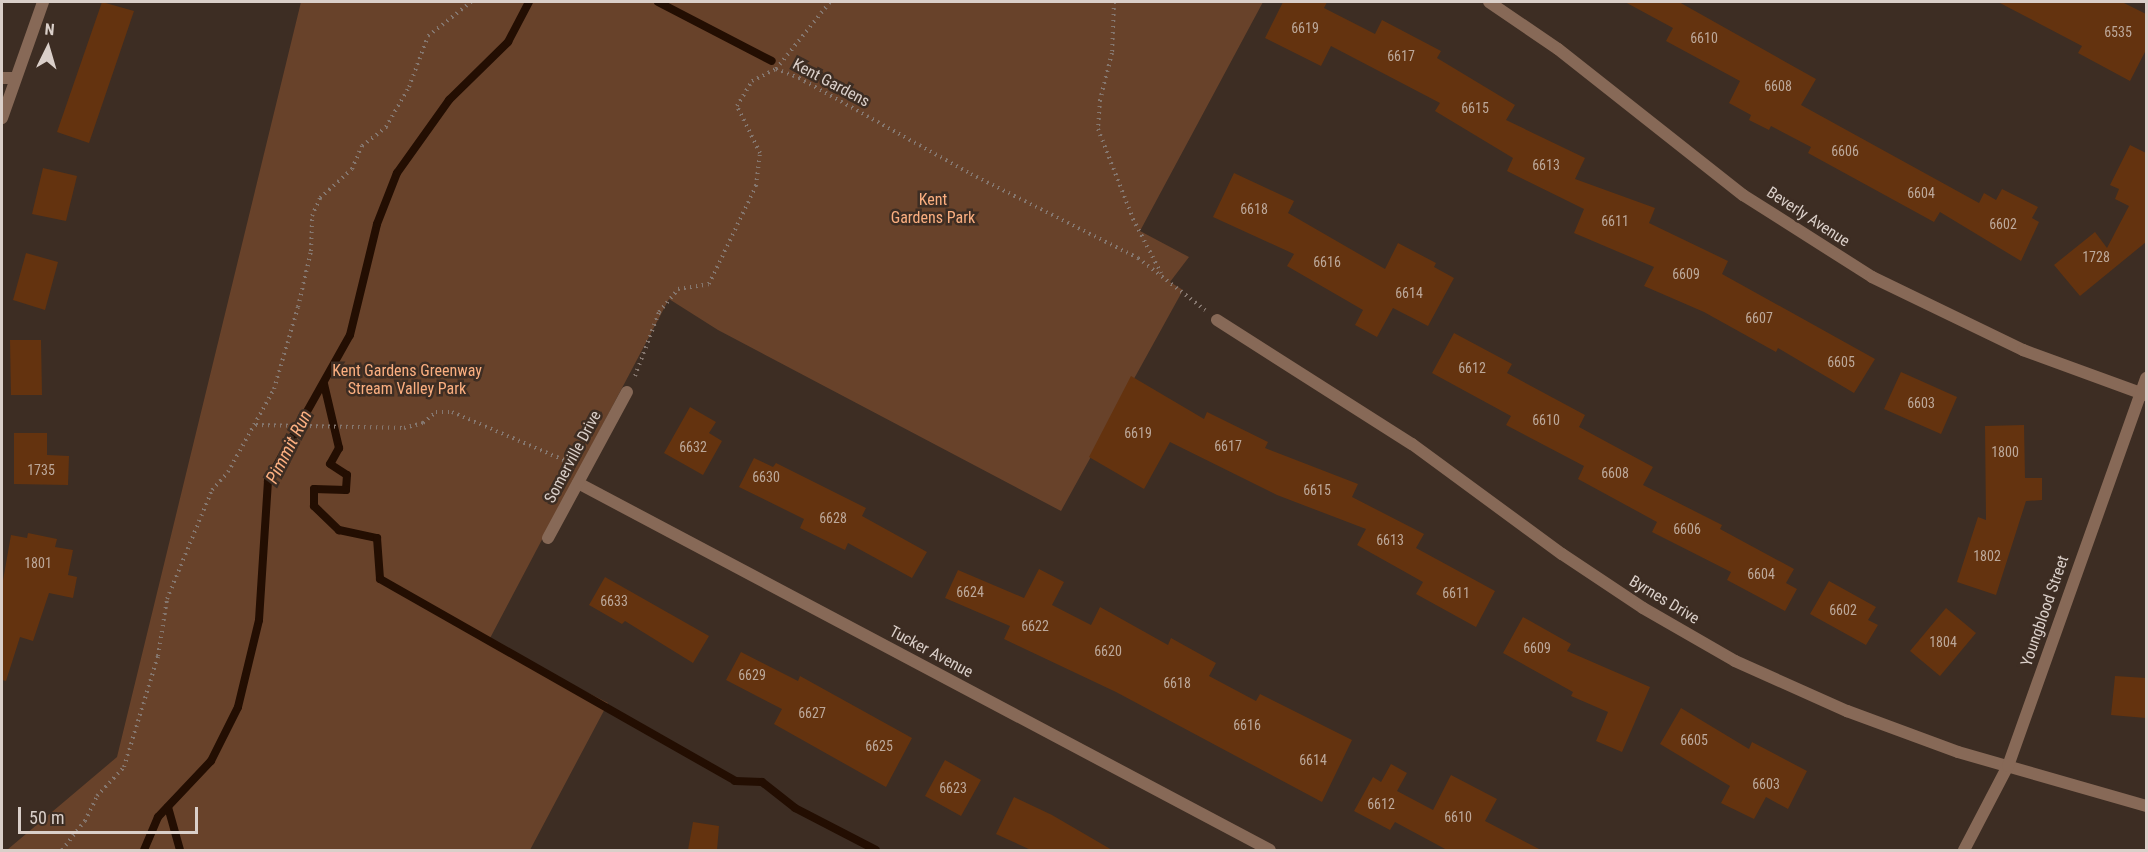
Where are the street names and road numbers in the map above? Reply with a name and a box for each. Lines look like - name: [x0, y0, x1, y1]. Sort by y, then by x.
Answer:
- street label: Kent Gardens: [789, 55, 873, 111]
- street label: Beverly Avenue: [1763, 183, 1853, 251]
- street label: Somerville Drive: [541, 408, 605, 506]
- street label: Youngblood Street: [2017, 553, 2073, 669]
- street label: Byrnes Drive: [1625, 572, 1703, 628]
- street label: Tucker Avenue: [886, 622, 976, 682]

